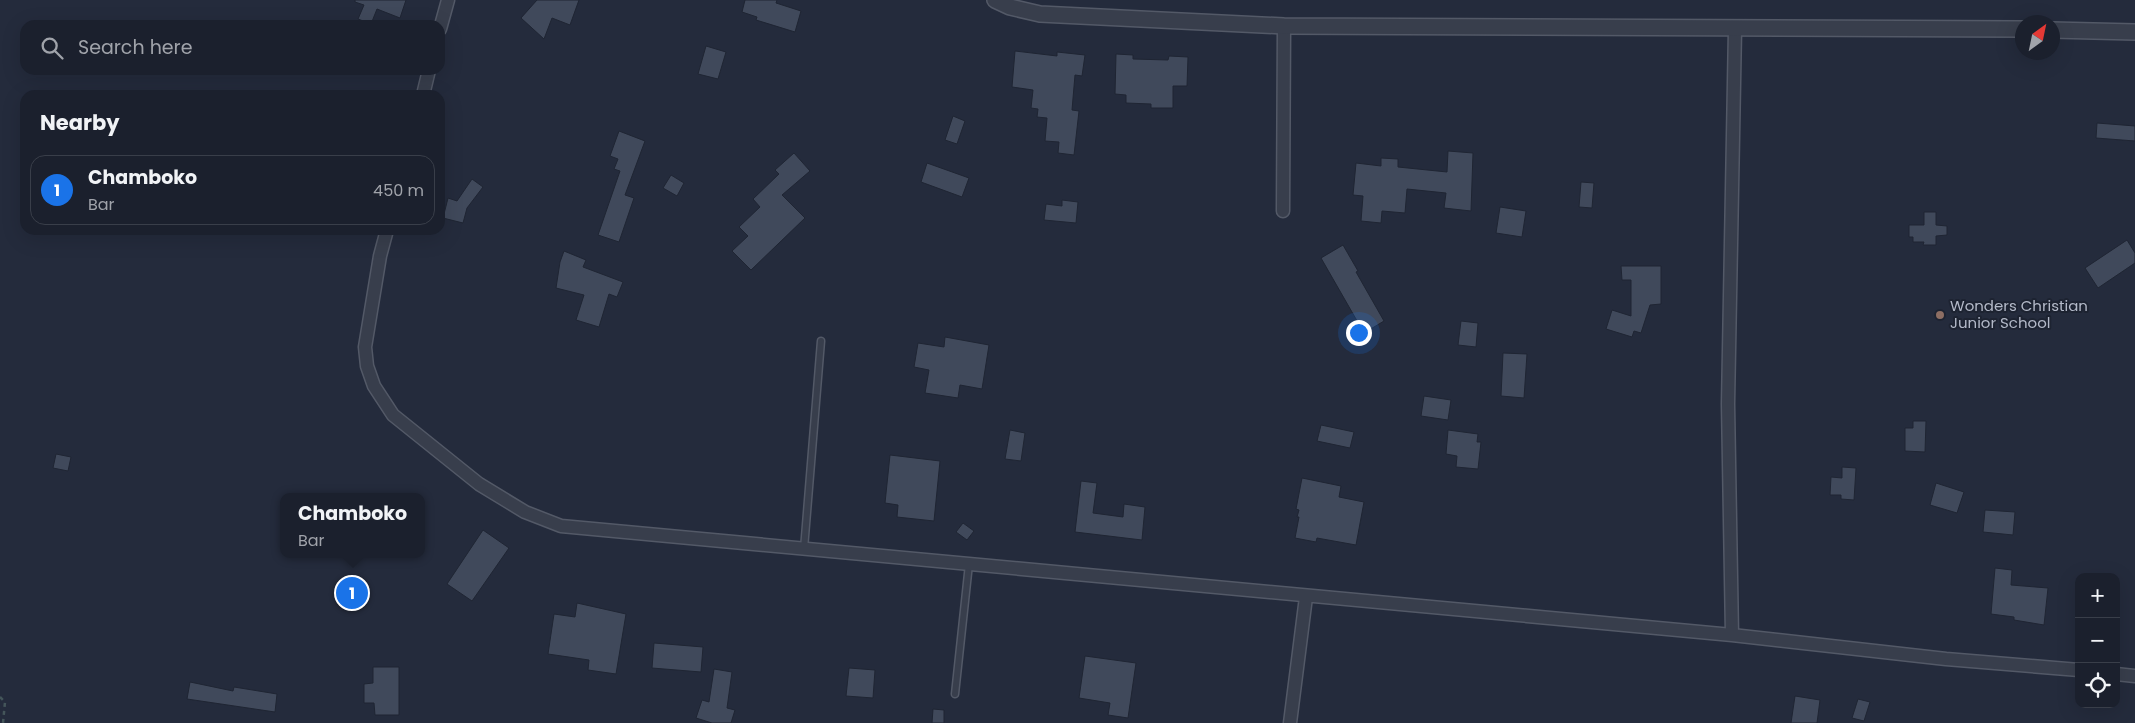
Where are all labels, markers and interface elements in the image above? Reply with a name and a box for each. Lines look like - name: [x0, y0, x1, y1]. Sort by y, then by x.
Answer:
- north arrow: [2015, 15, 2060, 60]
- search box: [20, 20, 445, 75]
- icon: search: [38, 34, 66, 62]
- text: Search here: [78, 34, 192, 61]
- text: Nearby: [40, 108, 120, 137]
- text: Chamboko: [88, 164, 197, 191]
- text: 1: [54, 179, 60, 202]
- text: 450 m: [373, 179, 424, 202]
- text: Bar: [88, 193, 115, 216]
- place label: Wonders Christian Junior School: [1950, 295, 2088, 333]
- marker: Wonders Christian Junior School: [1934, 309, 1946, 321]
- your location: [1346, 320, 1372, 346]
- popup: [280, 493, 425, 558]
- text: Chamboko: [298, 500, 407, 527]
- text: Bar: [298, 529, 325, 552]
- map controls: [2075, 573, 2120, 708]
- button: +: [2075, 573, 2120, 618]
- pin: 1: [336, 574, 368, 612]
- button: −: [2075, 618, 2120, 663]
- button: locate: [2075, 663, 2120, 708]

